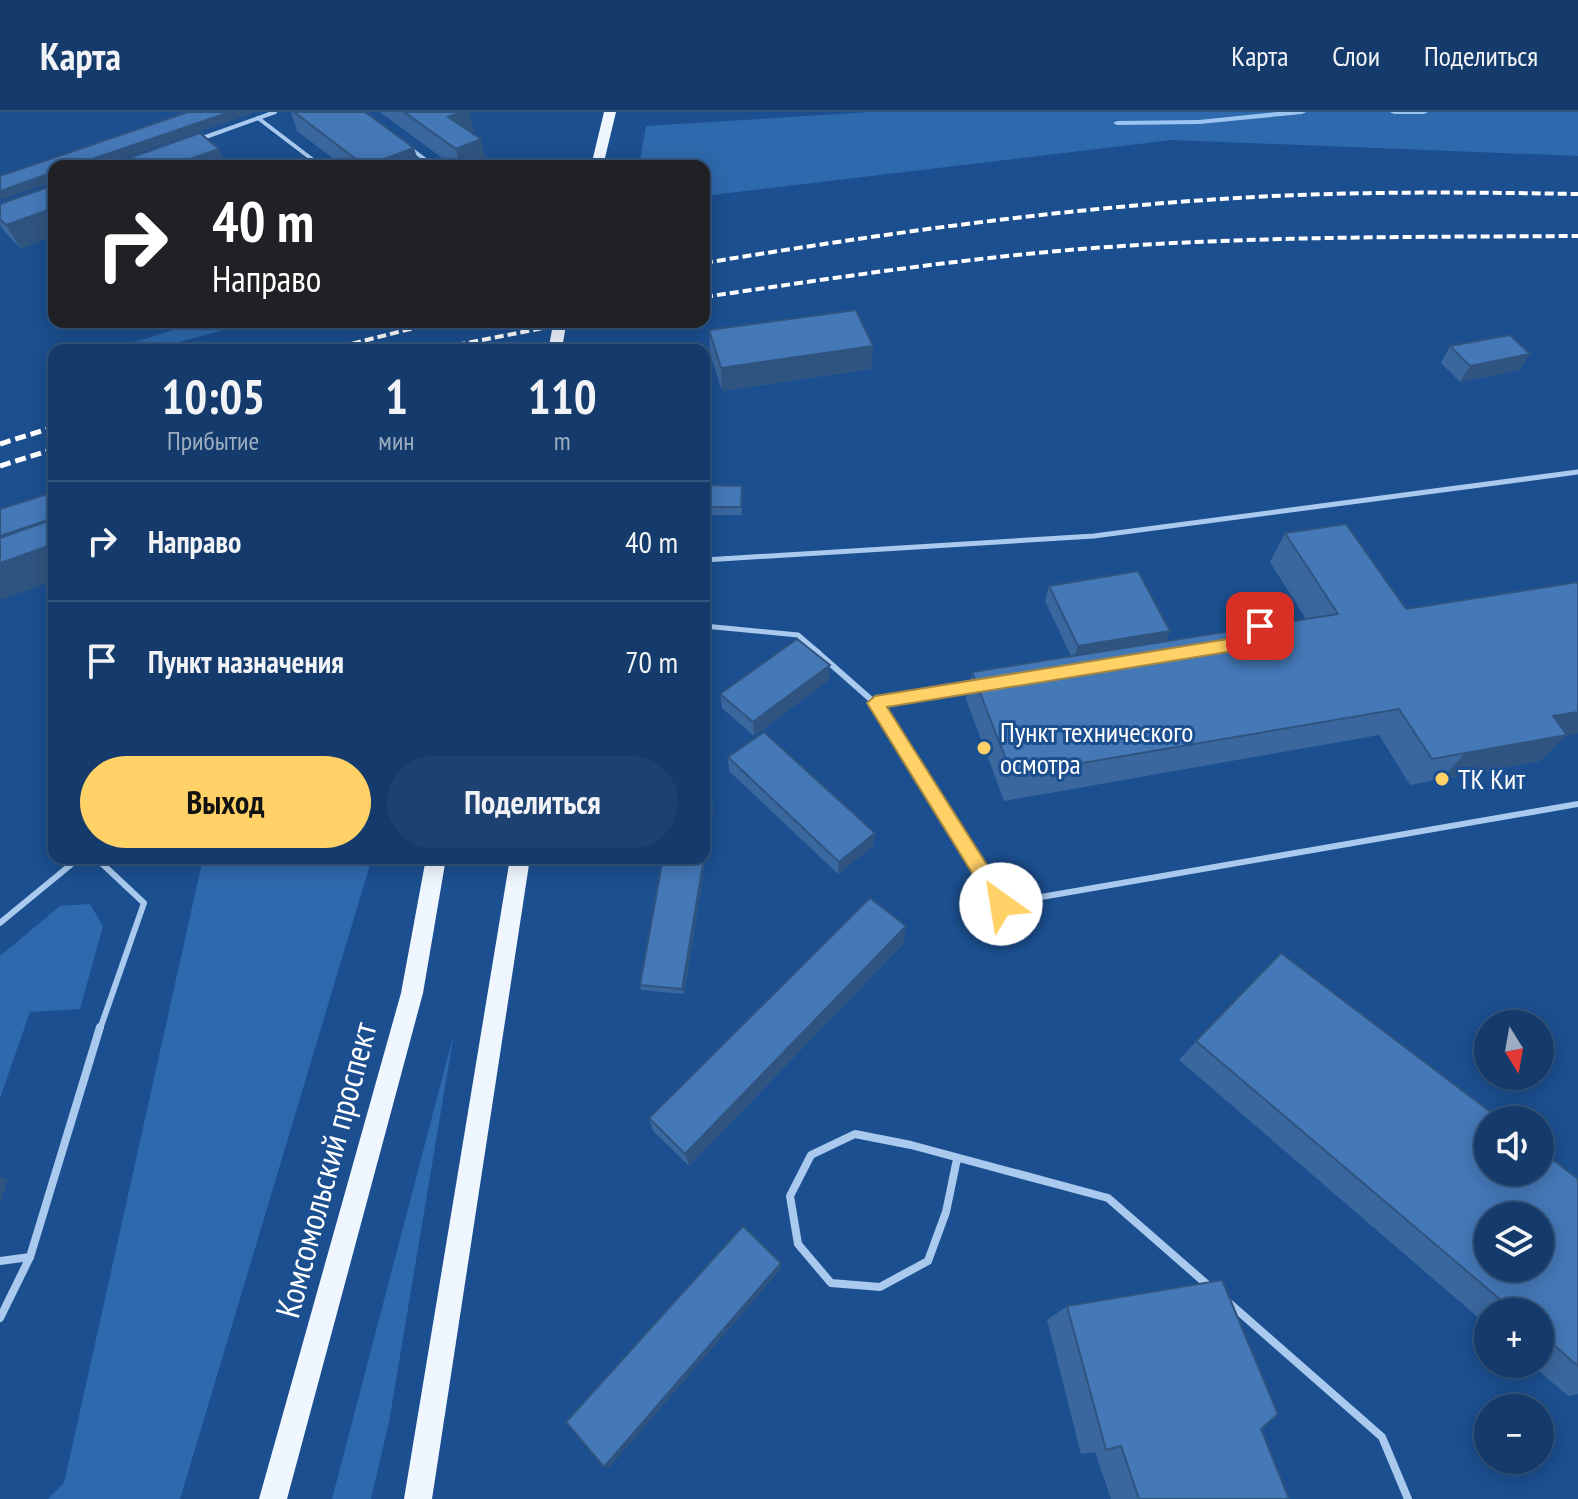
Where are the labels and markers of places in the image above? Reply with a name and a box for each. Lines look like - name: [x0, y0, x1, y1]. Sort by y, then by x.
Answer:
- pin: [1226, 592, 1294, 660]
- place label: Пункт технического осмотра: [1000, 713, 1193, 782]
- marker: Пункт технического осмотра: [975, 739, 993, 757]
- place label: ТК Кит: [1458, 760, 1525, 797]
- marker: ТК Кит: [1433, 770, 1451, 788]

